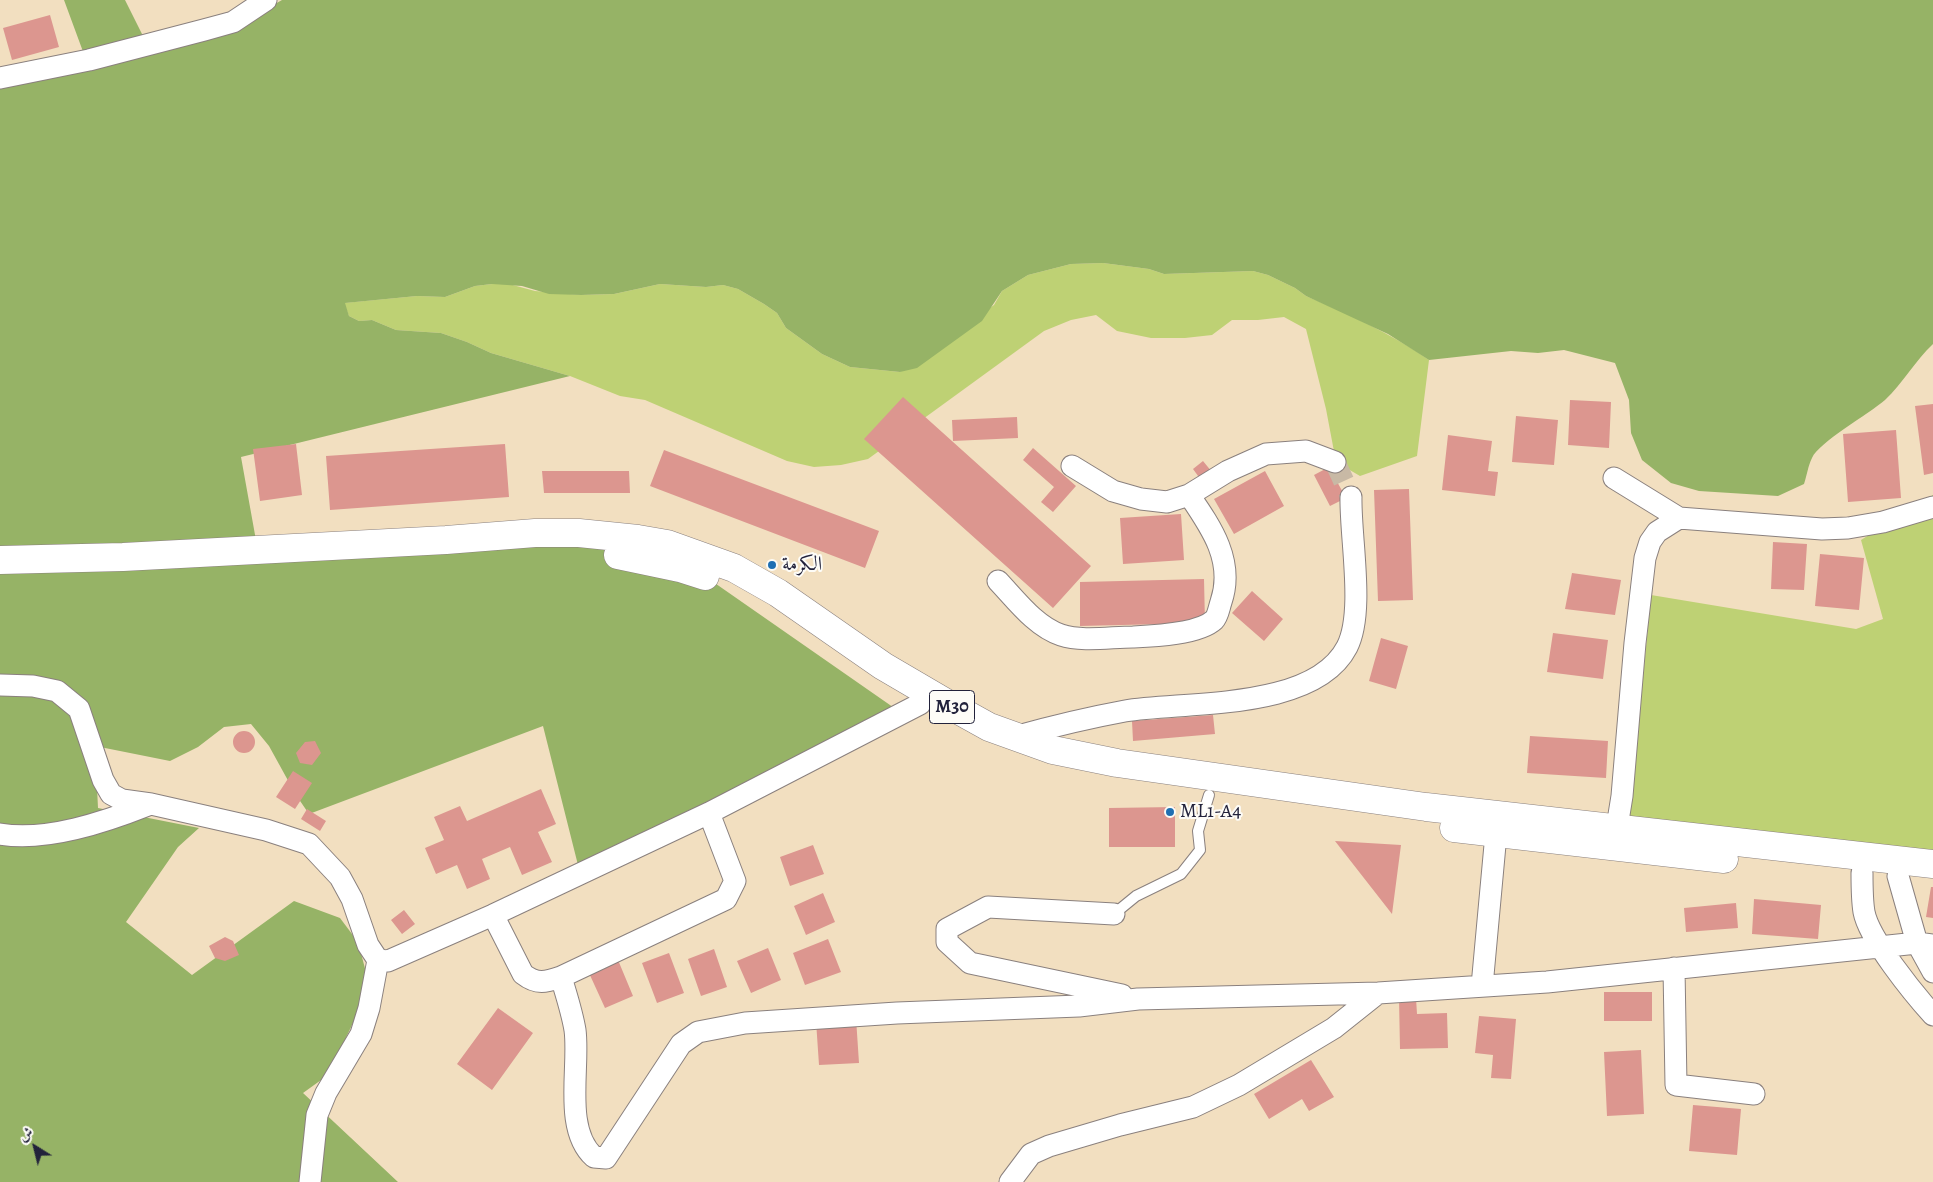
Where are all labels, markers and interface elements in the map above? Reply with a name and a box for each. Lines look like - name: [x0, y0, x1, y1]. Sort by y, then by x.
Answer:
- place label: الكرمة: [782, 553, 822, 577]
- marker: الكرمة: [766, 559, 778, 571]
- road number: M30: [930, 690, 974, 724]
- place label: ML1-A4: [1180, 800, 1241, 824]
- marker: ML1-A4: [1164, 806, 1176, 818]
- north arrow: [10, 1122, 60, 1172]
- text: ش: [15, 1123, 37, 1146]

